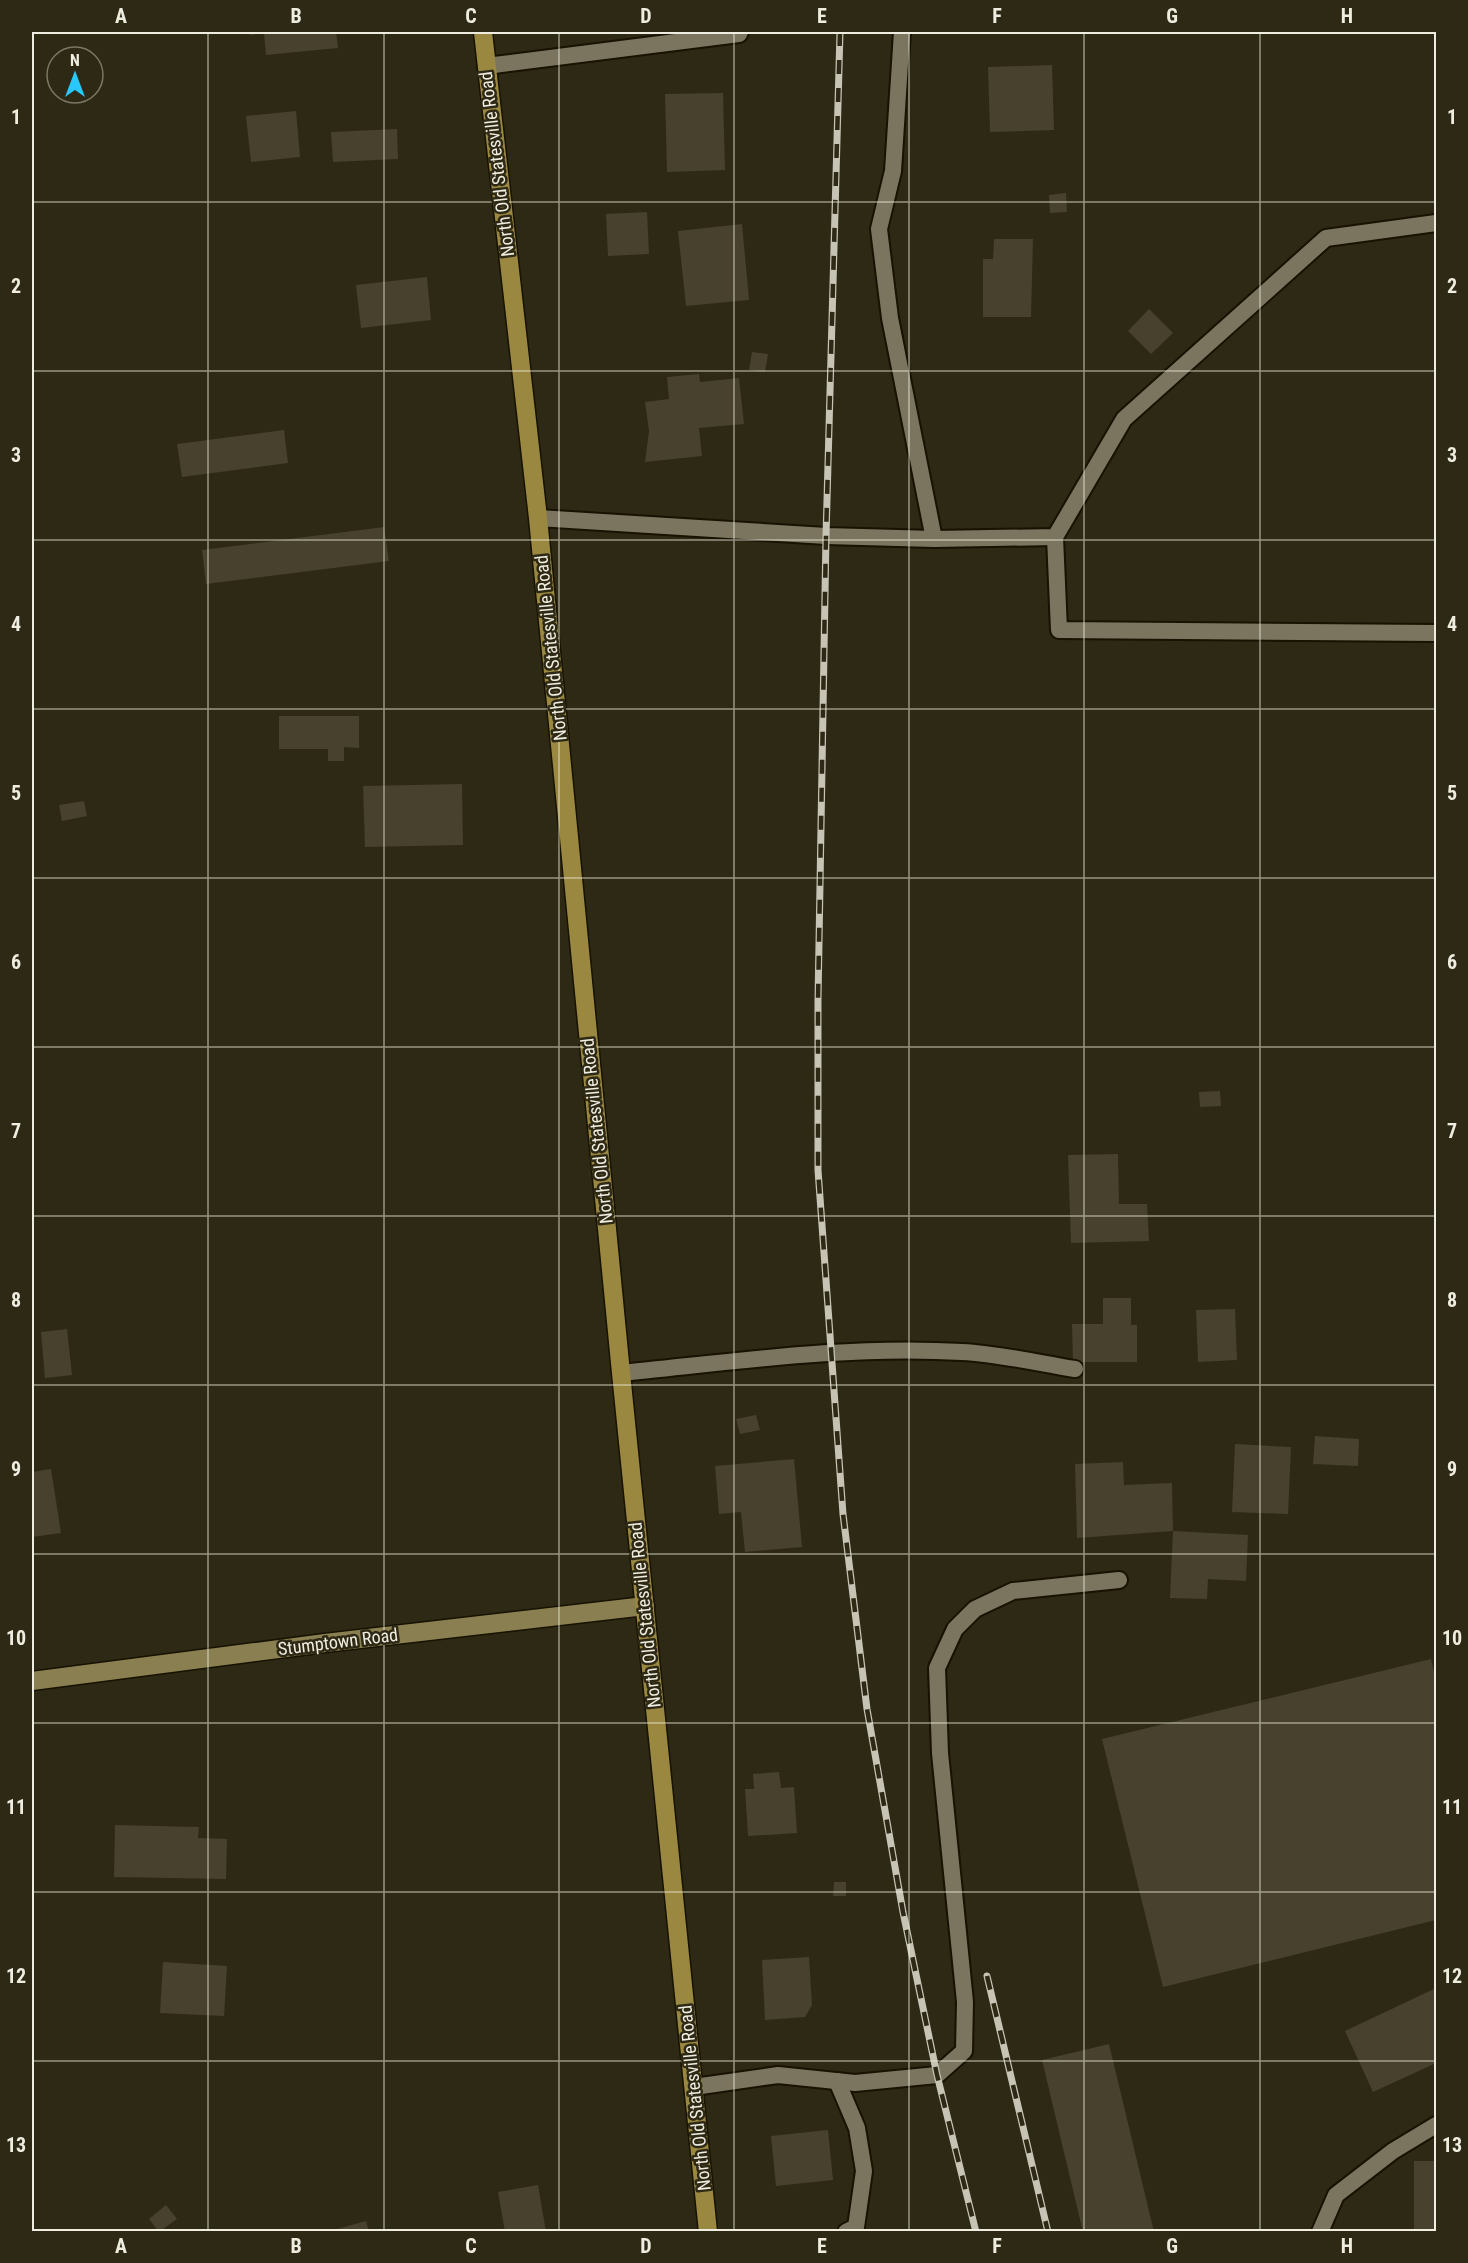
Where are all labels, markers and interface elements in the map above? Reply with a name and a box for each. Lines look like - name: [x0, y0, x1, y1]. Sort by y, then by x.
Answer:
- text: A: [115, 4, 127, 28]
- text: B: [290, 4, 302, 28]
- text: C: [465, 4, 477, 28]
- text: D: [640, 4, 652, 28]
- text: E: [817, 4, 827, 28]
- text: F: [992, 4, 1002, 28]
- text: G: [1166, 4, 1178, 28]
- text: H: [1341, 4, 1353, 28]
- north arrow: [45, 45, 105, 105]
- text: N: [70, 51, 80, 70]
- street label: North Old Statesville Road: [475, 70, 518, 258]
- text: 1: [11, 105, 21, 129]
- text: 1: [1447, 105, 1457, 129]
- text: 2: [11, 274, 21, 298]
- text: 2: [1447, 274, 1457, 298]
- text: 3: [11, 443, 21, 467]
- text: 3: [1447, 443, 1457, 467]
- street label: North Old Statesville Road: [530, 554, 571, 742]
- text: 4: [11, 612, 21, 636]
- text: 4: [1447, 612, 1457, 636]
- text: 5: [11, 781, 21, 805]
- text: 5: [1447, 781, 1457, 805]
- text: 6: [11, 950, 21, 974]
- text: 6: [1447, 950, 1457, 974]
- street label: North Old Statesville Road: [576, 1037, 617, 1225]
- text: 7: [11, 1119, 21, 1143]
- text: 7: [1447, 1119, 1457, 1143]
- text: 8: [11, 1288, 21, 1312]
- text: 8: [1447, 1288, 1457, 1312]
- text: 9: [11, 1457, 21, 1481]
- text: 9: [1447, 1457, 1457, 1481]
- street label: North Old Statesville Road: [624, 1521, 665, 1709]
- street label: Stumptown Road: [277, 1624, 399, 1659]
- text: 10: [6, 1626, 26, 1650]
- text: 10: [1442, 1626, 1462, 1650]
- text: 11: [6, 1795, 26, 1819]
- text: 11: [1442, 1795, 1462, 1819]
- text: 12: [6, 1964, 26, 1988]
- text: 12: [1442, 1964, 1462, 1988]
- street label: North Old Statesville Road: [674, 2004, 715, 2192]
- text: 13: [6, 2133, 26, 2157]
- text: 13: [1442, 2133, 1462, 2157]
- text: A: [115, 2234, 127, 2258]
- text: B: [290, 2234, 302, 2258]
- text: C: [465, 2234, 477, 2258]
- text: D: [640, 2234, 652, 2258]
- text: E: [817, 2234, 827, 2258]
- text: F: [992, 2234, 1002, 2258]
- text: G: [1166, 2234, 1178, 2258]
- text: H: [1341, 2234, 1353, 2258]

